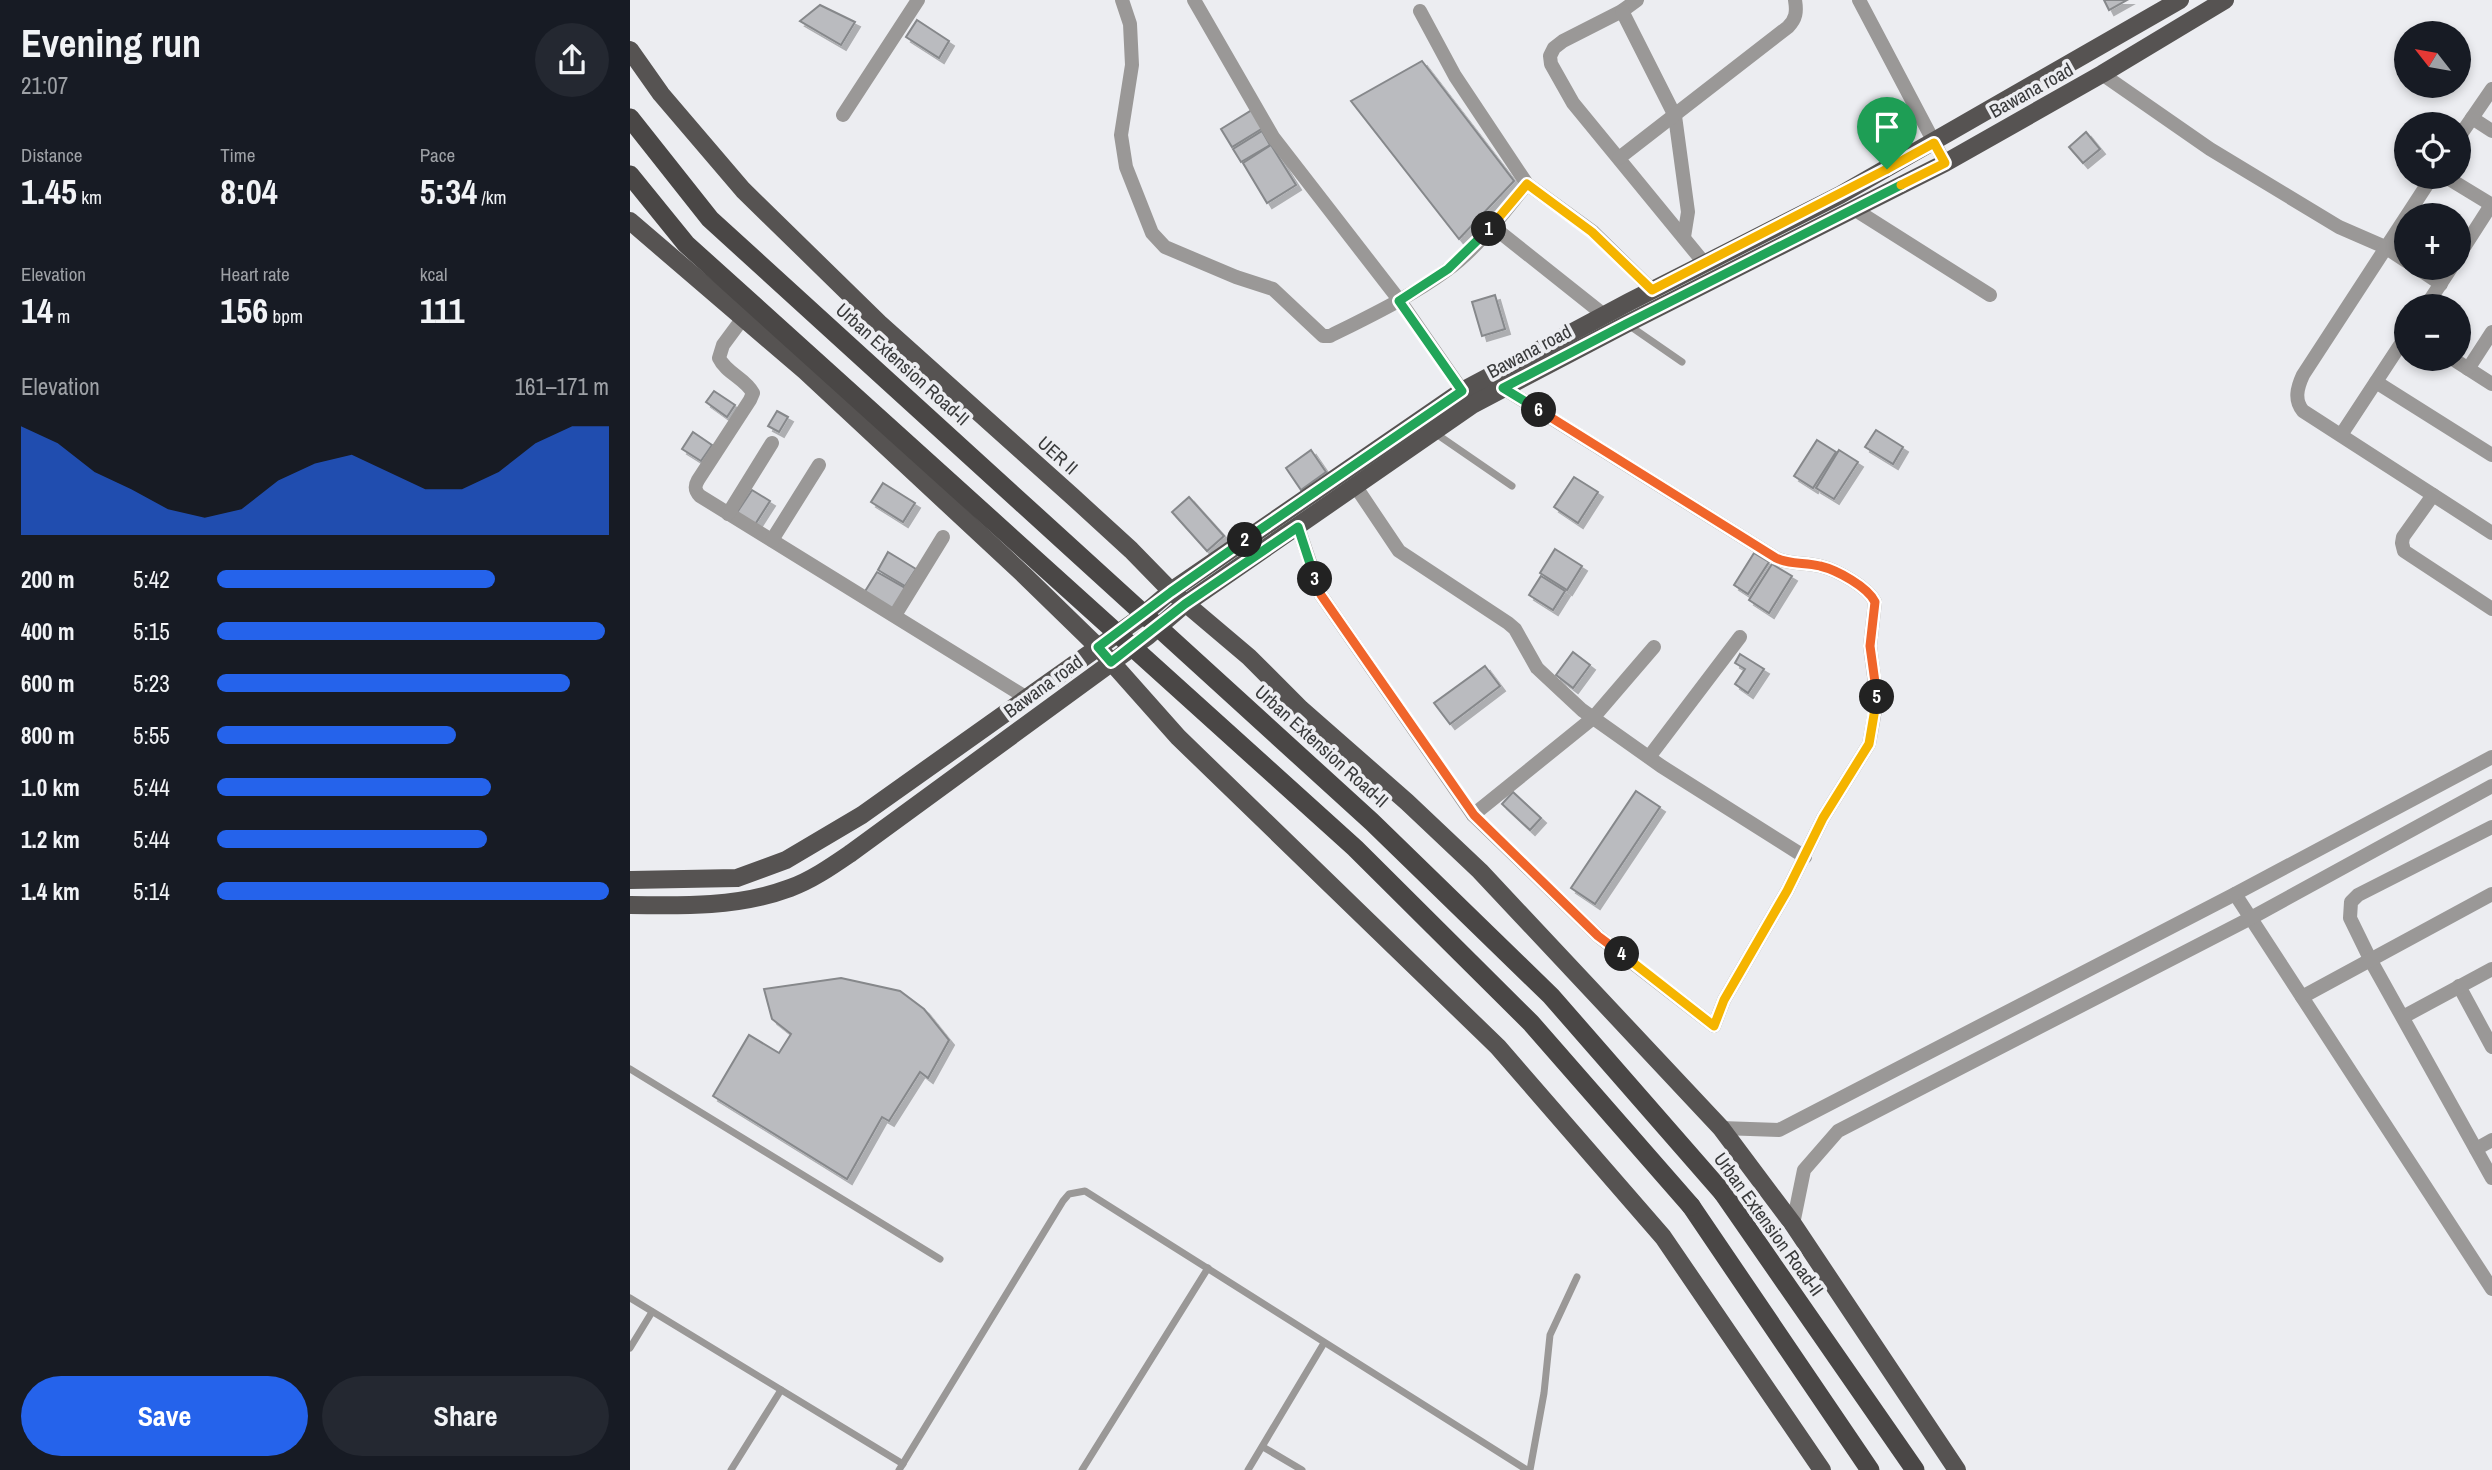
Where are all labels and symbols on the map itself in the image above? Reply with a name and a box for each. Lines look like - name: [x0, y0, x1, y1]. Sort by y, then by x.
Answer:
- north arrow: [2394, 21, 2471, 98]
- street label: Bawana road: [1985, 56, 2077, 124]
- pin: [1857, 97, 1917, 169]
- pin: 1: [1472, 212, 1506, 246]
- street label: Urban Extension Road-II: [831, 297, 975, 431]
- street label: Bawana road: [1482, 318, 1576, 384]
- pin: 6: [1522, 392, 1556, 428]
- street label: UER II: [1032, 430, 1084, 480]
- pin: 2: [1228, 522, 1262, 558]
- pin: 3: [1298, 562, 1332, 596]
- street label: Bawana road: [998, 648, 1088, 724]
- street label: Urban Extension Road-II: [1250, 679, 1394, 813]
- pin: 5: [1860, 680, 1894, 714]
- pin: 4: [1604, 936, 1640, 972]
- street label: Urban Extension Road-II: [1708, 1147, 1830, 1301]

